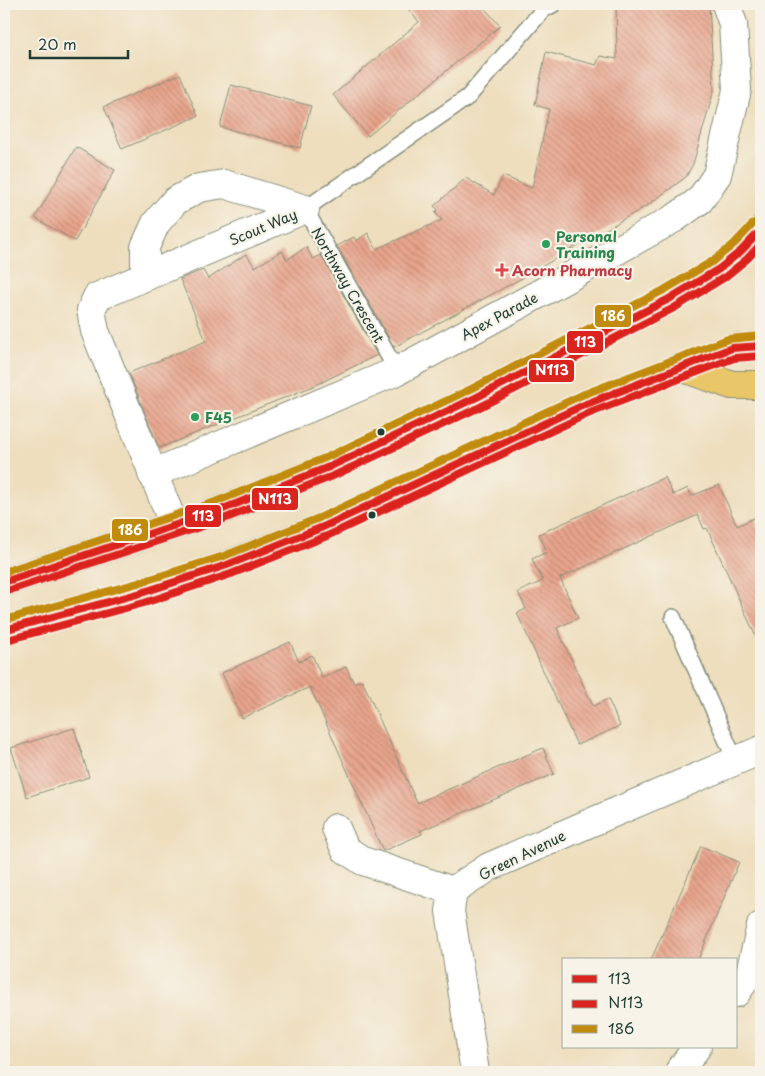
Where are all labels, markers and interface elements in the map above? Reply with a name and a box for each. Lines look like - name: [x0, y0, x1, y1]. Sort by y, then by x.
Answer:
- scale bar: [30, 28, 128, 60]
- text: 20 m: [38, 32, 77, 55]
- street label: Scout Way: [226, 203, 300, 251]
- street label: Northway Crescent: [306, 223, 390, 347]
- place label: Personal Training: [556, 226, 617, 263]
- marker: Personal Training: [540, 238, 552, 250]
- place label: Acorn Pharmacy: [512, 260, 632, 281]
- marker: Acorn Pharmacy: [496, 264, 508, 276]
- street label: Apex Parade: [457, 287, 541, 345]
- line badge: 186: [594, 304, 632, 328]
- text: 186: [601, 305, 625, 326]
- line badge: 113: [566, 330, 604, 354]
- text: 113: [574, 331, 596, 352]
- line badge: N113: [528, 359, 575, 383]
- text: N113: [535, 359, 569, 380]
- place label: F45: [205, 407, 232, 428]
- marker: F45: [189, 411, 201, 423]
- unlabelled marker: [376, 427, 386, 437]
- line badge: N113: [251, 487, 299, 511]
- text: N113: [258, 488, 292, 509]
- line badge: 113: [184, 504, 222, 528]
- text: 113: [192, 505, 214, 526]
- unlabelled marker: [367, 510, 377, 520]
- line badge: 186: [111, 518, 149, 542]
- text: 186: [118, 519, 142, 540]
- street label: Green Avenue: [475, 825, 569, 885]
- legend: [562, 958, 738, 1048]
- text: 113: [608, 966, 631, 989]
- text: N113: [608, 990, 643, 1013]
- text: 186: [608, 1016, 634, 1039]

